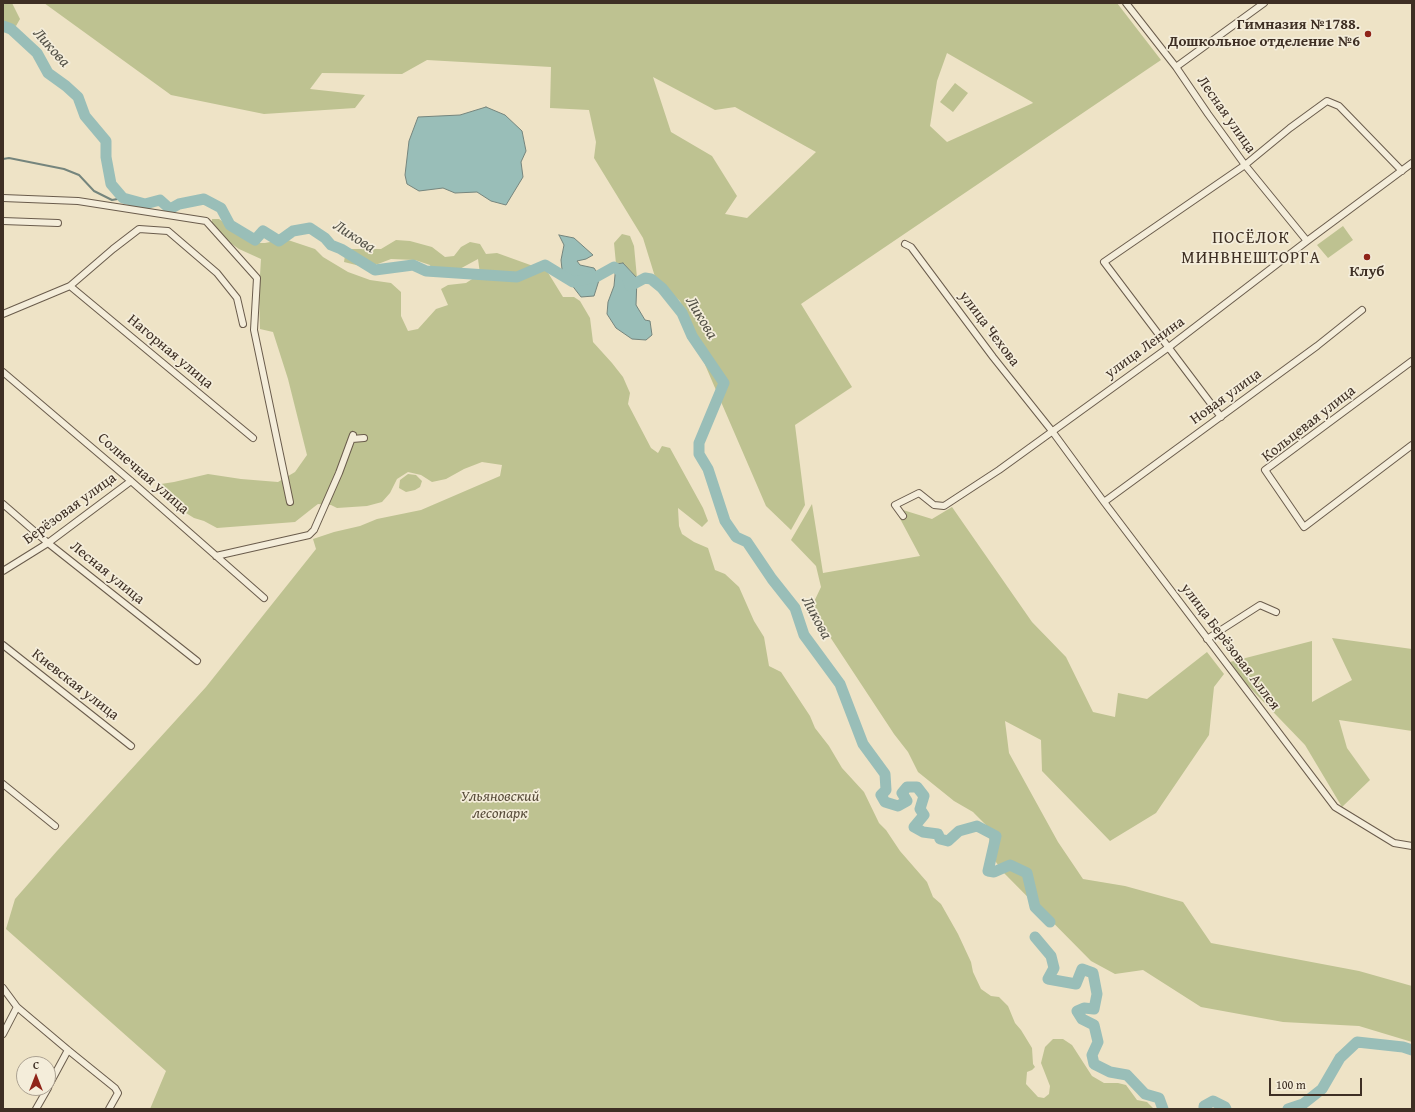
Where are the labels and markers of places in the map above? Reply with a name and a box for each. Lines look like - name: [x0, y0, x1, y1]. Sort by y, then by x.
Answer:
- place label: Гимназия №1788. Дошкольное отделение №6: [1168, 16, 1360, 51]
- marker: Гимназия №1788. Дошкольное отделение №6: [1363, 29, 1373, 39]
- marker: Клуб: [1362, 252, 1372, 262]
- place label: Клуб: [1350, 263, 1384, 281]

